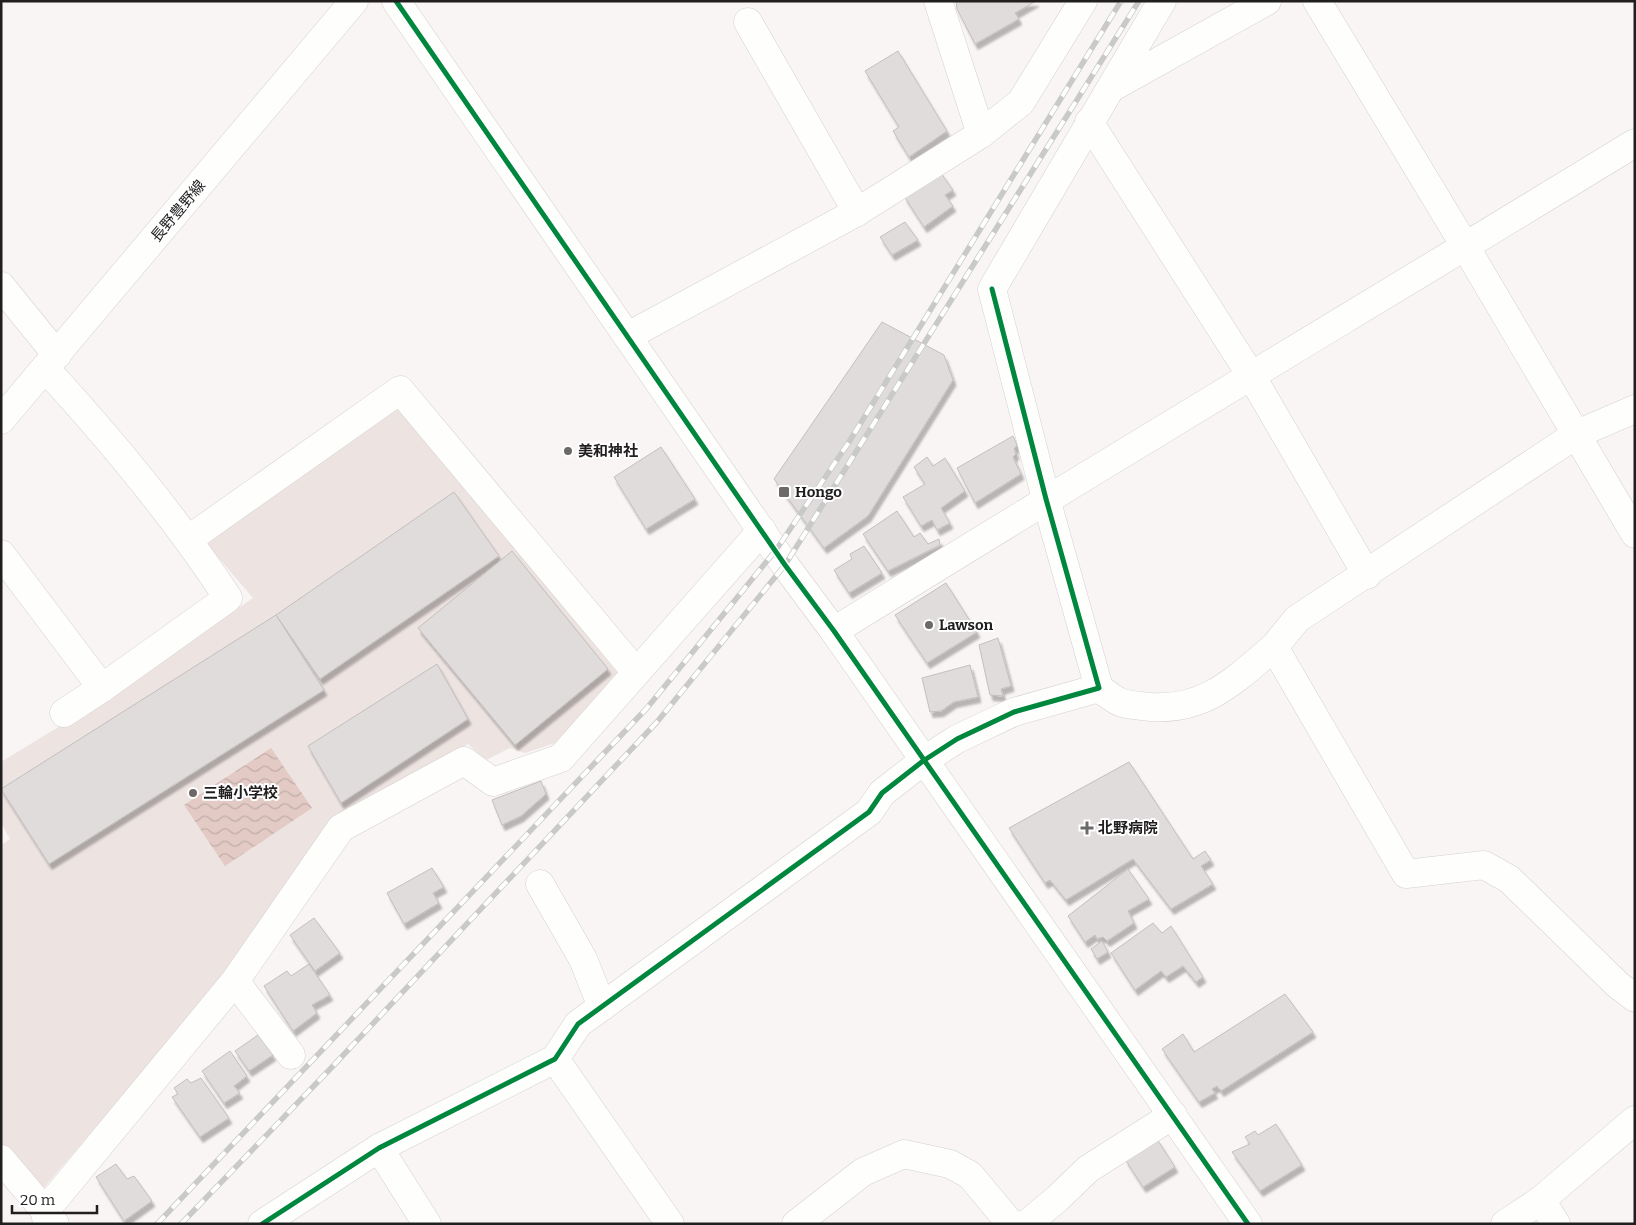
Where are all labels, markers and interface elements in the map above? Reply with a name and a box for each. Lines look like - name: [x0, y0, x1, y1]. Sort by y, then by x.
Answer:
- street label: 長野豊野線: [147, 176, 209, 246]
- place label: 美和神社: [578, 442, 638, 460]
- marker: 美和神社: [562, 445, 574, 457]
- place label: Hongo: [795, 483, 842, 501]
- marker: Hongo: [777, 485, 791, 499]
- place label: Lawson: [939, 616, 994, 634]
- marker: Lawson: [923, 619, 935, 631]
- place label: 三輪小学校: [203, 784, 278, 802]
- marker: 三輪小学校: [187, 787, 199, 799]
- place label: 北野病院: [1098, 819, 1158, 837]
- marker: 北野病院: [1080, 821, 1094, 835]
- scale bar: [12, 1182, 98, 1214]
- text: 20 m: [20, 1191, 56, 1209]

